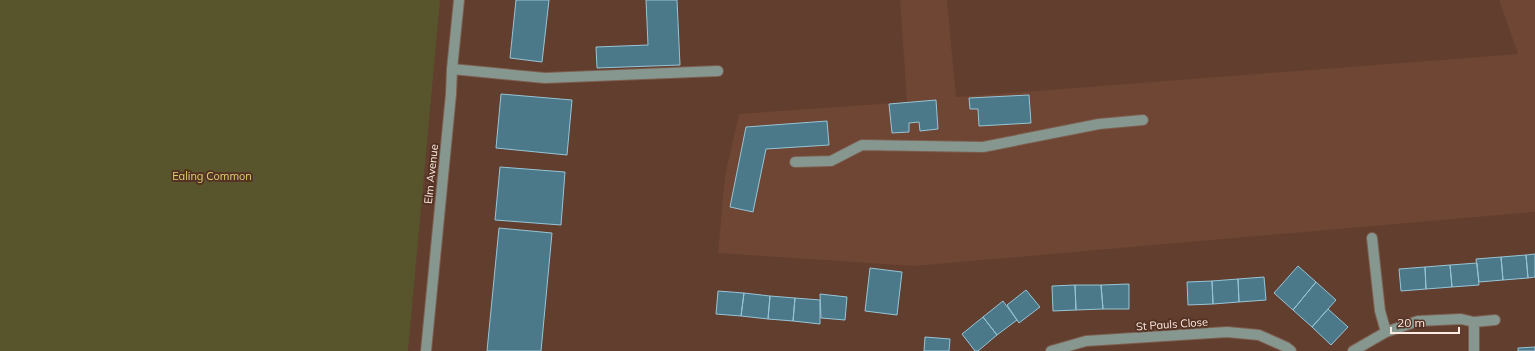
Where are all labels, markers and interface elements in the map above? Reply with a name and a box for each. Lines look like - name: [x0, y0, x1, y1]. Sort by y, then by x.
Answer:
- street label: Elm Avenue: [421, 143, 441, 205]
- park label: Ealing Common: [172, 169, 252, 183]
- scale bar: [1391, 309, 1459, 335]
- street label: St Pauls Close: [1135, 314, 1209, 334]
- text: 20 m: [1397, 315, 1425, 330]

